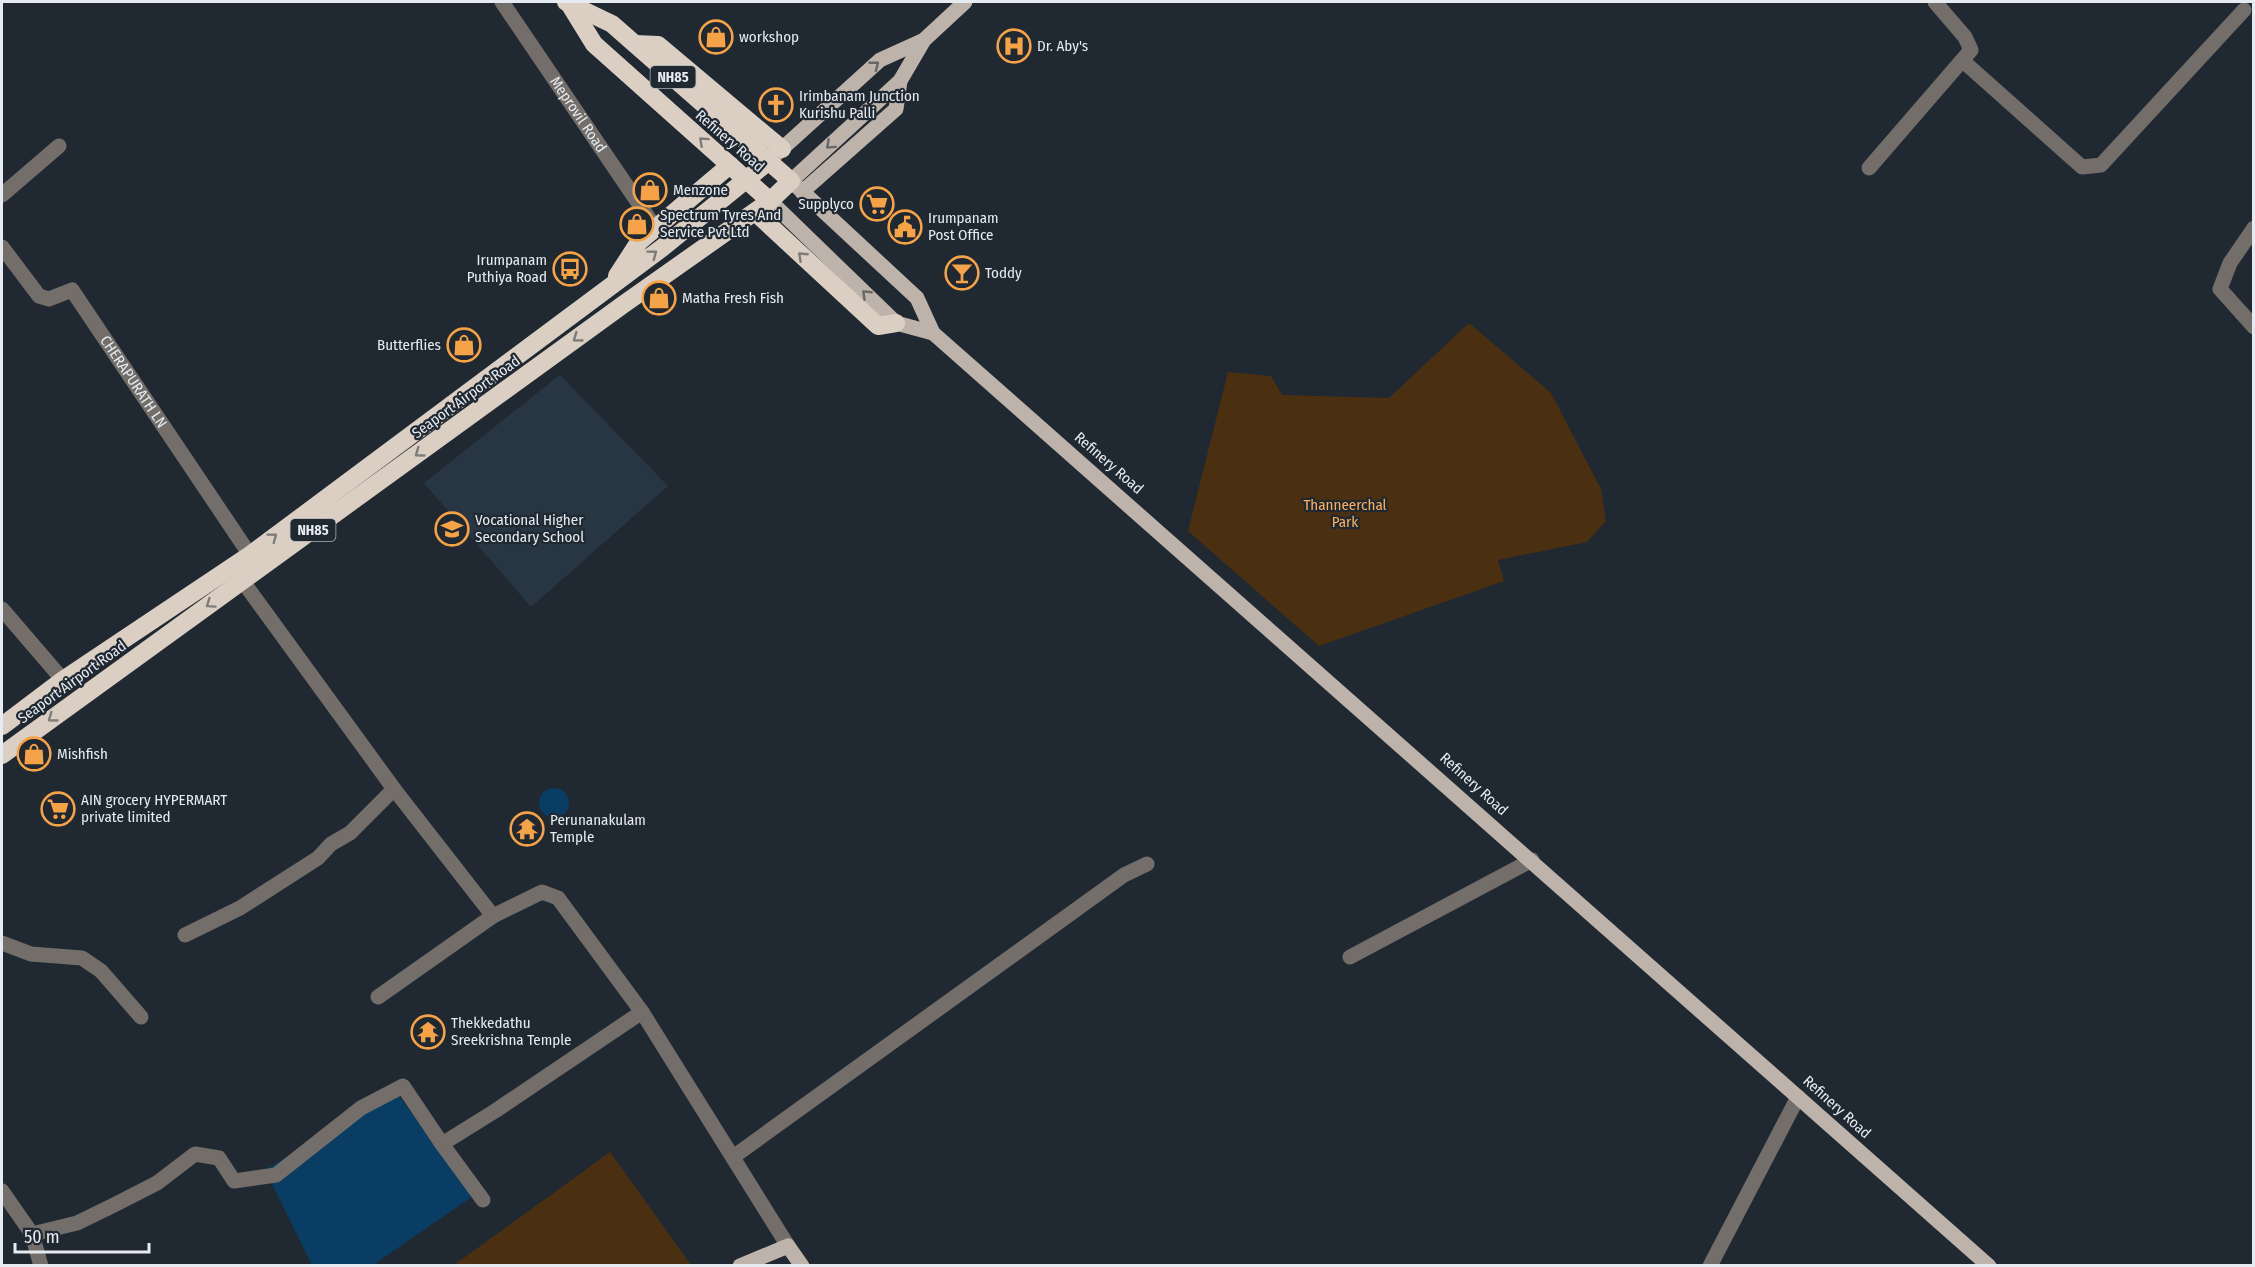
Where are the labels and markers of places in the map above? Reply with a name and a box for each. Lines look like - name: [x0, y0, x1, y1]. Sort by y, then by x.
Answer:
- shop icon: workshop: [698, 19, 734, 55]
- place label: workshop: [739, 28, 799, 46]
- hospital icon: Dr. Aby's: [996, 28, 1032, 64]
- place label: Dr. Aby's: [1037, 37, 1088, 55]
- church icon: Irimbanam Junction Kurishu Palli: [758, 87, 794, 123]
- place label: Irimbanam Junction Kurishu Palli: [799, 87, 920, 122]
- shop icon: Menzone: [632, 172, 668, 208]
- place label: Menzone: [673, 181, 728, 199]
- supermarket icon: Supplyco: [859, 186, 895, 222]
- place label: Supplyco: [798, 195, 854, 213]
- shop icon: Spectrum Tyres And Service Pvt Ltd: [619, 206, 655, 242]
- place label: Spectrum Tyres And Service Pvt Ltd: [660, 206, 781, 241]
- public building icon: Irumpanam Post Office: [887, 209, 923, 245]
- place label: Irumpanam Post Office: [928, 209, 999, 244]
- place label: Irumpanam Puthiya Road: [467, 251, 547, 286]
- bus stop icon: Irumpanam Puthiya Road: [552, 251, 588, 287]
- bar icon: Toddy: [944, 255, 980, 291]
- place label: Toddy: [985, 264, 1022, 282]
- shop icon: Matha Fresh Fish: [641, 280, 677, 316]
- place label: Matha Fresh Fish: [682, 289, 784, 307]
- shop icon: Butterflies: [446, 327, 482, 363]
- place label: Butterflies: [377, 336, 441, 354]
- school or university icon: Vocational Higher Secondary School: [434, 511, 470, 547]
- place label: Vocational Higher Secondary School: [475, 511, 584, 546]
- shop icon: Mishfish: [16, 736, 52, 772]
- place label: Mishfish: [57, 745, 108, 763]
- supermarket icon: AIN grocery HYPERMART private limited: [40, 791, 76, 827]
- place label: AIN grocery HYPERMART private limited: [81, 791, 227, 826]
- temple icon: Perunanakulam Temple: [509, 811, 545, 847]
- place label: Perunanakulam Temple: [550, 811, 646, 846]
- temple icon: Thekkedathu Sreekrishna Temple: [410, 1014, 446, 1050]
- place label: Thekkedathu Sreekrishna Temple: [451, 1014, 572, 1049]

